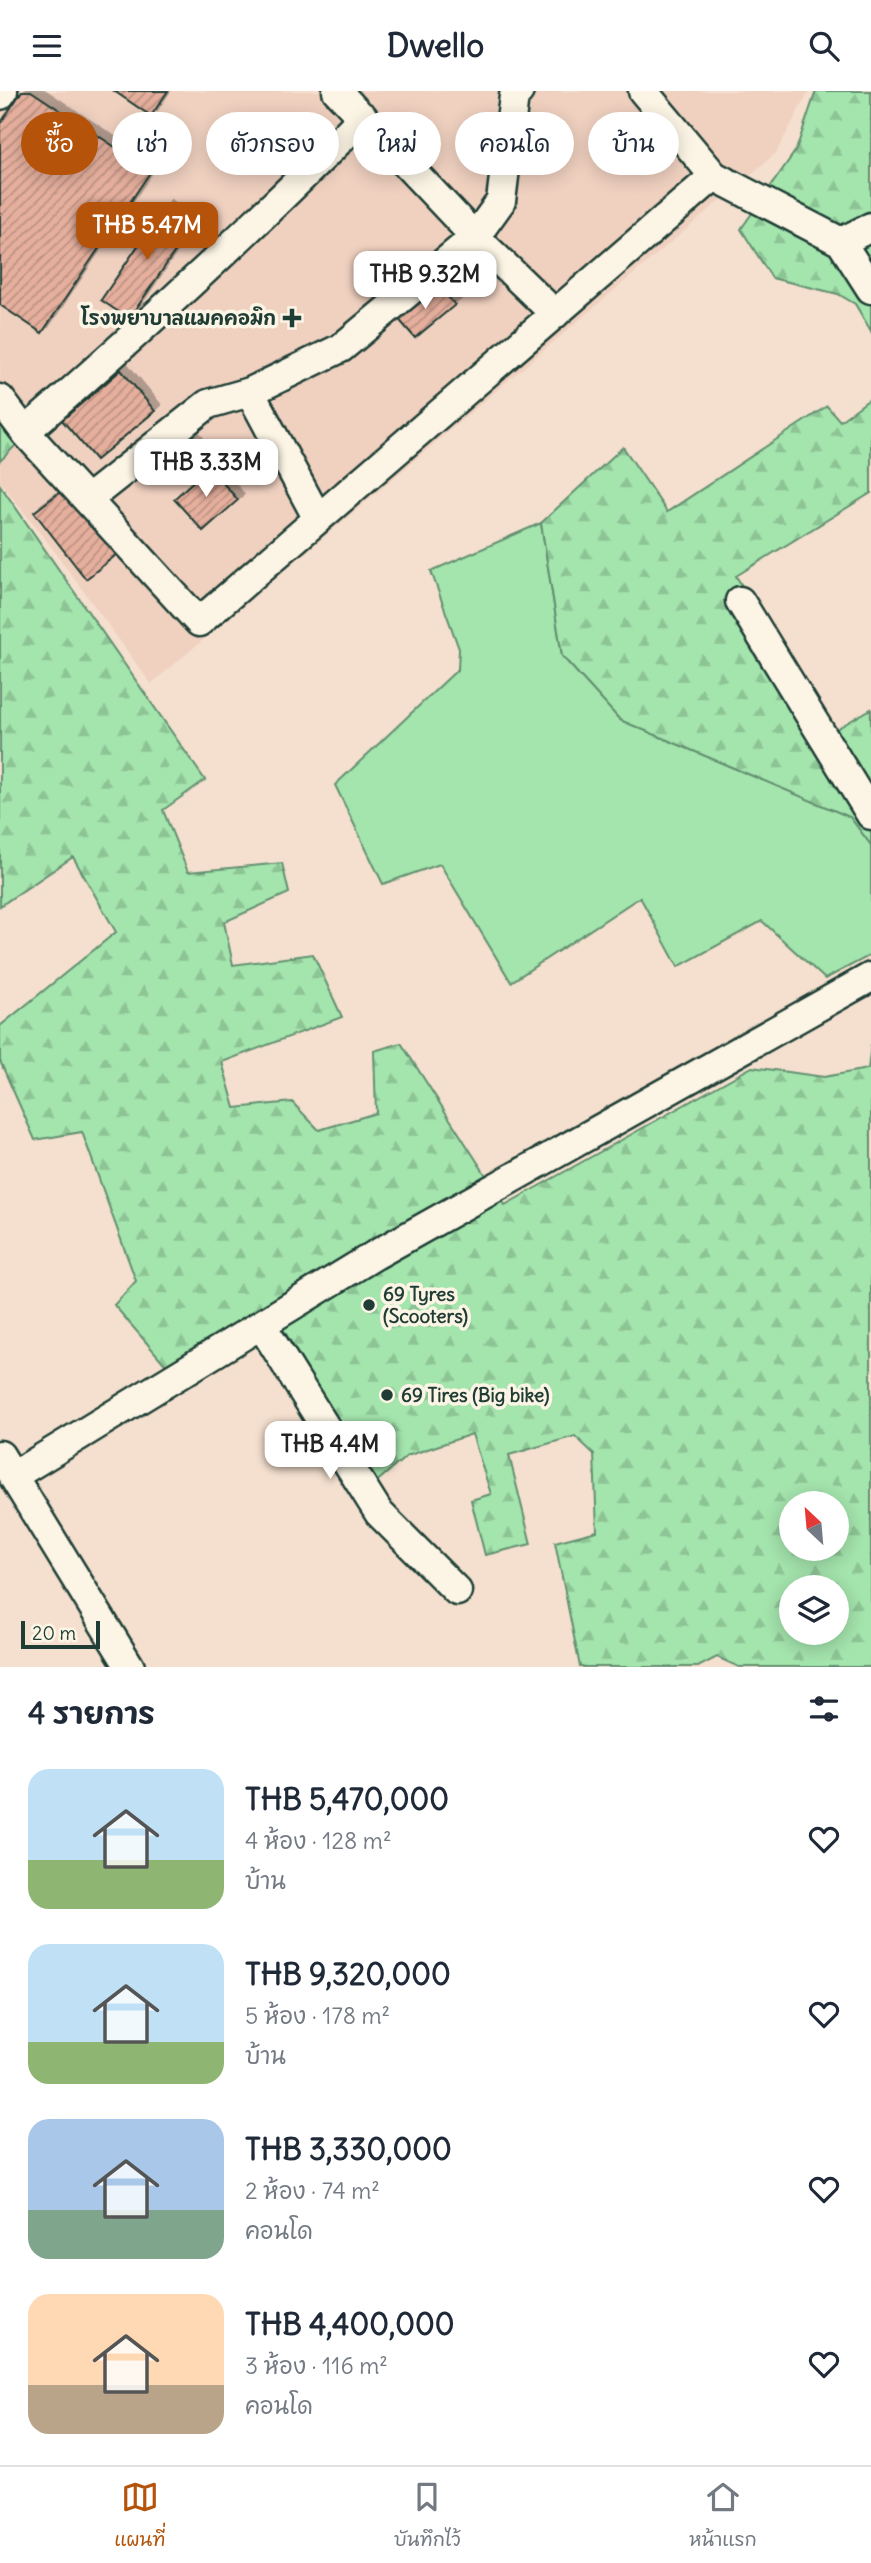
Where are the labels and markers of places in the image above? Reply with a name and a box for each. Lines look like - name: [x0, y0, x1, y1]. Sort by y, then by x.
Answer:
- pin: THB 5.47M: [67, 202, 227, 262]
- pin: THB 9.32M: [345, 251, 505, 311]
- place label: โรงพยาบาลแมคคอมิก: [80, 305, 276, 330]
- marker: โรงพยาบาลแมคคอมิก: [282, 308, 302, 328]
- pin: THB 3.33M: [126, 439, 286, 499]
- place label: 69 Tyres (Scooters): [383, 1282, 468, 1328]
- marker: 69 Tyres (Scooters): [361, 1297, 377, 1313]
- place label: 69 Tires (Big bike): [401, 1383, 550, 1407]
- marker: 69 Tires (Big bike): [379, 1387, 395, 1403]
- pin: THB 4.4M: [258, 1421, 402, 1481]

